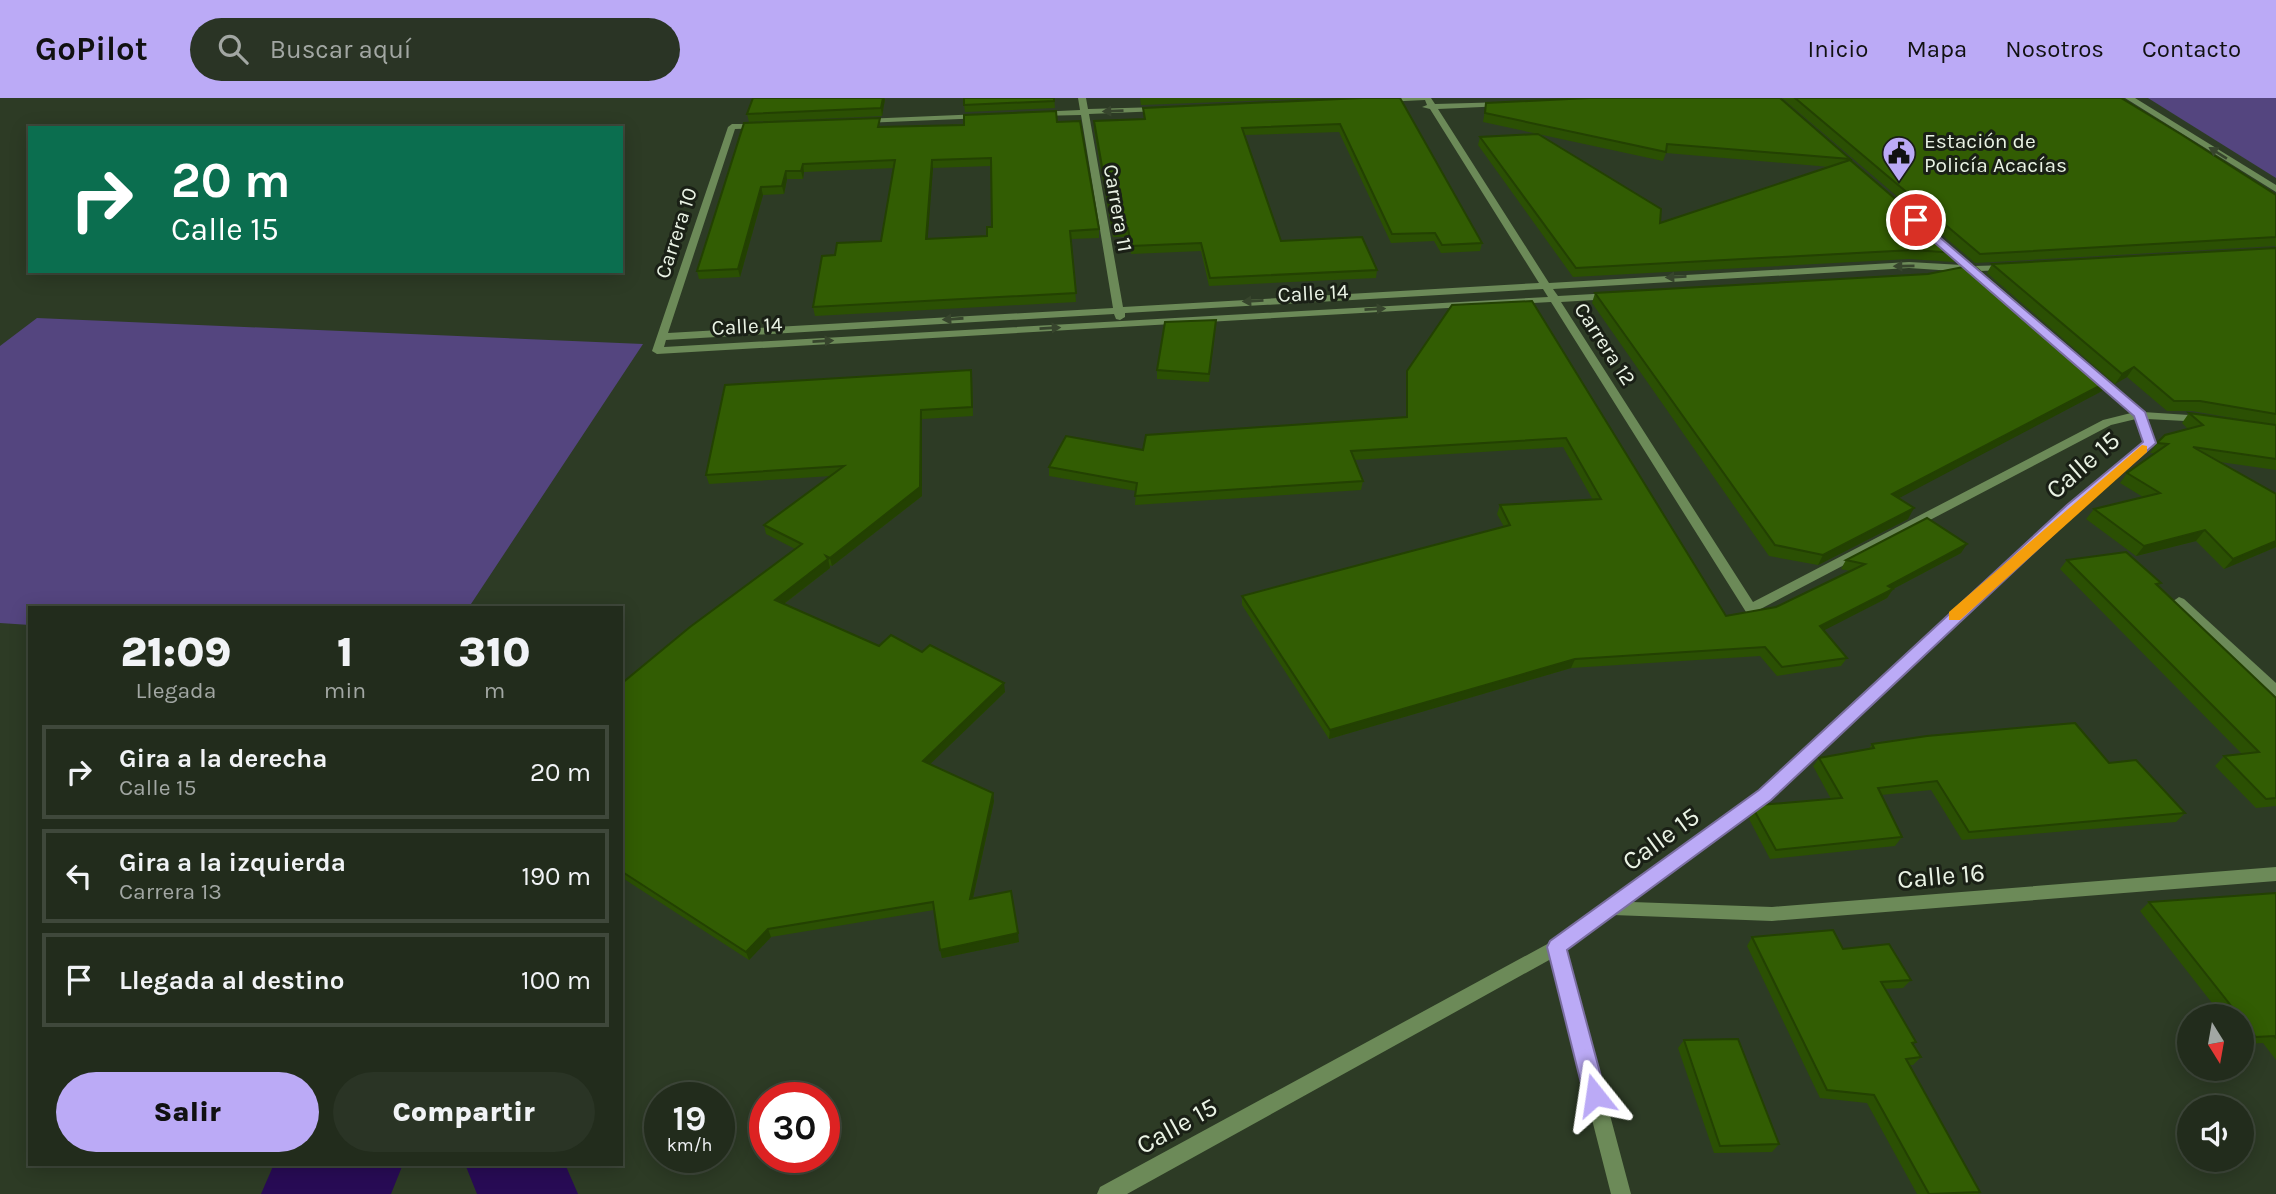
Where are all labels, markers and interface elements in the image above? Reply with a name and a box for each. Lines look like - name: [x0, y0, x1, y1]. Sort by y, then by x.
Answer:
- search box: [190, 18, 680, 81]
- text: GoPilot: [35, 30, 148, 68]
- icon: search: [214, 30, 252, 68]
- text: Buscar aquí: [270, 34, 412, 65]
- text: Inicio: [1807, 35, 1868, 63]
- text: Mapa: [1906, 35, 1967, 63]
- text: Nosotros: [2005, 35, 2104, 63]
- text: Contacto: [2142, 35, 2241, 63]
- one-way arrow: [1102, 106, 1124, 117]
- place label: Estación de Policía Acacías: [1924, 129, 2067, 177]
- public building icon: Estación de Policía Acacías: [1880, 134, 1918, 183]
- one-way arrow: [2208, 146, 2227, 159]
- text: 20 m: [171, 152, 291, 209]
- icon: right: [56, 154, 147, 245]
- street label: Carrera 11: [1099, 162, 1137, 254]
- street label: Carrera 10: [650, 185, 702, 281]
- pin: [1886, 190, 1946, 250]
- icon: arrive: [1897, 201, 1935, 239]
- text: Calle 15: [171, 211, 279, 248]
- one-way arrow: [1892, 260, 1914, 271]
- one-way arrow: [1665, 272, 1687, 283]
- street label: Calle 14: [1277, 279, 1349, 307]
- one-way arrow: [1242, 295, 1264, 306]
- street label: Carrera 12: [1569, 298, 1641, 390]
- one-way arrow: [1364, 304, 1386, 315]
- street label: Calle 14: [711, 312, 783, 340]
- one-way arrow: [942, 313, 964, 324]
- one-way arrow: [1039, 322, 1061, 333]
- one-way arrow: [812, 335, 834, 346]
- street label: Calle 15: [2040, 425, 2126, 505]
- text: 21:09: [120, 627, 231, 677]
- text: 1: [337, 627, 353, 677]
- text: 310: [459, 627, 531, 677]
- text: Llegada: [135, 677, 216, 704]
- text: min: [324, 677, 366, 704]
- text: m: [484, 677, 505, 704]
- text: Gira a la derecha: [119, 743, 328, 774]
- icon: right: [60, 753, 98, 791]
- text: 20 m: [530, 757, 591, 788]
- text: Calle 15: [119, 774, 197, 801]
- street label: Calle 15: [1616, 801, 1706, 877]
- text: Gira a la izquierda: [119, 847, 346, 878]
- icon: left: [60, 857, 98, 895]
- street label: Calle 16: [1896, 857, 1986, 895]
- text: 190 m: [521, 861, 591, 892]
- text: Carrera 13: [119, 878, 222, 905]
- icon: arrive: [60, 961, 98, 999]
- text: Llegada al destino: [119, 965, 345, 996]
- text: 100 m: [521, 965, 591, 996]
- north arrow: [2177, 1004, 2254, 1082]
- map controls: [2177, 1004, 2254, 1172]
- position arrow: [1558, 1058, 1632, 1132]
- button: Salir: [56, 1072, 319, 1152]
- button: Compartir: [333, 1072, 595, 1152]
- speed limit sign: 30: [749, 1082, 840, 1173]
- street label: Calle 15: [1131, 1091, 1223, 1161]
- button: sound: [2177, 1095, 2254, 1172]
- text: 19: [673, 1098, 706, 1139]
- text: km/h: [667, 1134, 712, 1156]

